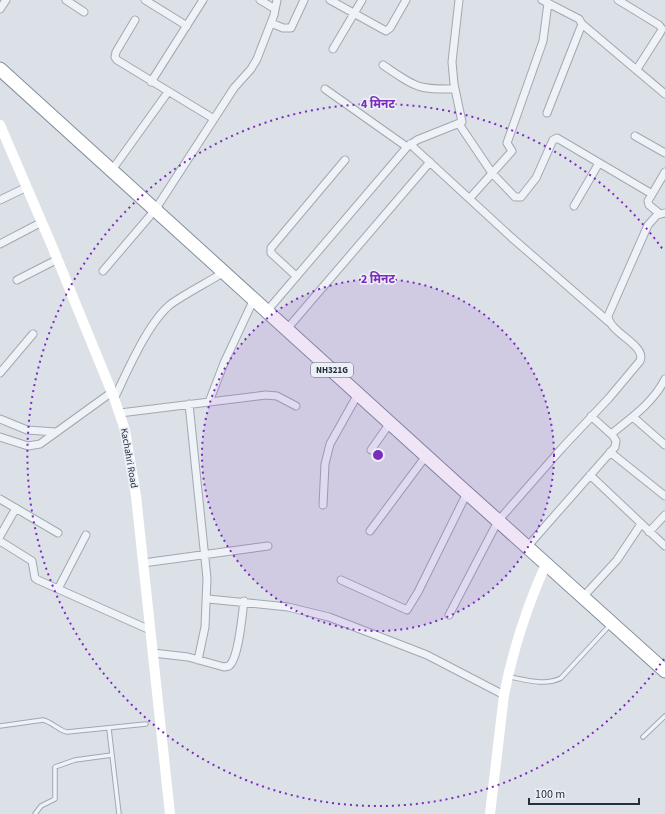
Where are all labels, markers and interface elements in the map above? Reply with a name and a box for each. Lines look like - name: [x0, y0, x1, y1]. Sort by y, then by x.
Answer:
- text: 4 मिनट: [361, 96, 395, 113]
- text: 2 मिनट: [361, 271, 395, 288]
- road number: NH321G: [311, 363, 353, 377]
- street label: Kachahri Road: [117, 427, 141, 489]
- centre of rings: [371, 448, 385, 462]
- scale bar: [529, 780, 639, 806]
- text: 100 m: [535, 786, 565, 803]

